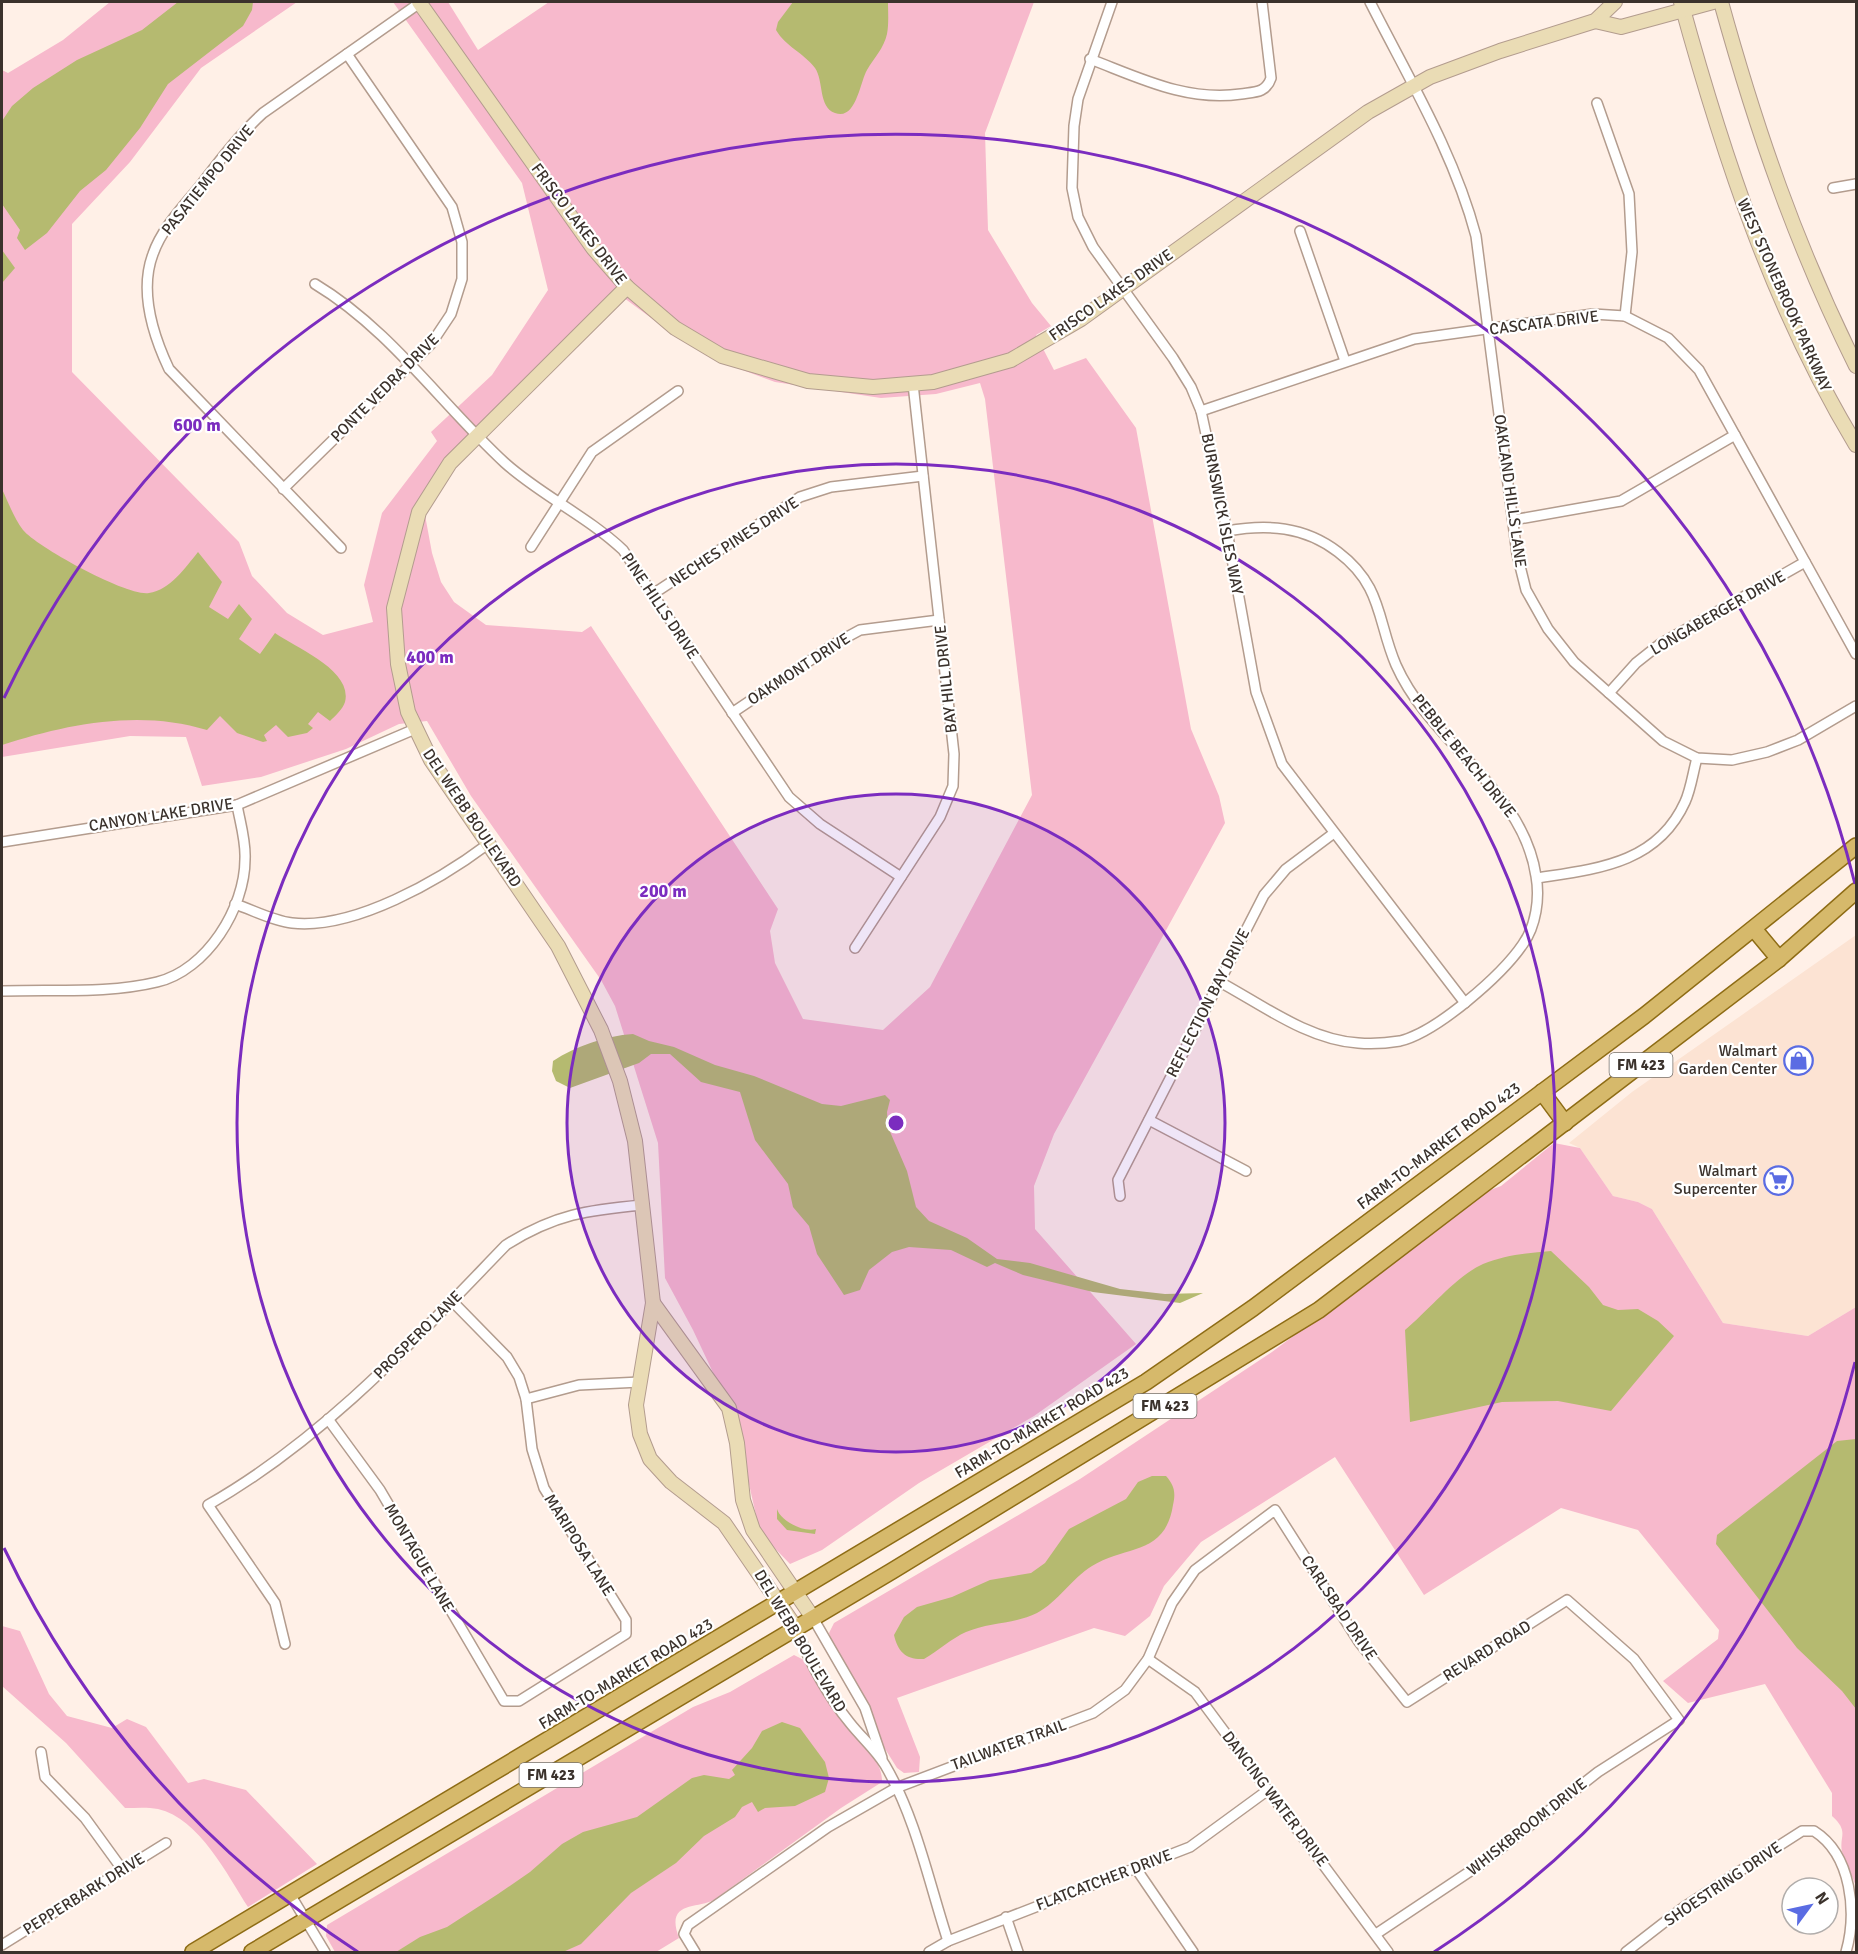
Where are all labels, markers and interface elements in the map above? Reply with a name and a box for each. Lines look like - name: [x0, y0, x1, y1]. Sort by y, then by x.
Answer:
- street label: PASATIEMPO DRIVE: [157, 121, 259, 239]
- street label: FRISCO LAKES DRIVE: [527, 159, 631, 289]
- street label: WEST STONEBROOK PARKWAY: [1732, 195, 1836, 395]
- street label: FRISCO LAKES DRIVE: [1045, 245, 1177, 345]
- street label: CASCATA DRIVE: [1488, 306, 1600, 340]
- street label: PONTE VEDRA DRIVE: [327, 330, 443, 446]
- street label: OAKLAND HILLS LANE: [1489, 413, 1531, 569]
- text: 600 m: [173, 414, 221, 436]
- street label: BURNSWICK ISLES WAY: [1197, 432, 1247, 596]
- street label: NECHES PINES DRIVE: [665, 493, 803, 591]
- street label: PINE HILLS DRIVE: [617, 549, 703, 663]
- street label: LONGABERGER DRIVE: [1647, 566, 1789, 660]
- street label: BAY HILL DRIVE: [930, 624, 962, 734]
- street label: OAKMONT DRIVE: [744, 628, 854, 710]
- text: 400 m: [406, 646, 454, 668]
- street label: PEBBLE BEACH DRIVE: [1408, 690, 1520, 822]
- street label: DEL WEBB BOULEVARD: [418, 745, 526, 891]
- street label: CANYON LAKE DRIVE: [87, 794, 235, 836]
- text: 200 m: [639, 880, 687, 902]
- street label: REFLECTION BAY DRIVE: [1162, 925, 1254, 1081]
- place label: Walmart Garden Center: [1678, 1041, 1777, 1079]
- shop icon: Walmart Garden Center: [1782, 1044, 1814, 1076]
- road number: FM 423: [1610, 1053, 1672, 1077]
- street label: FARM-TO-MARKET ROAD 423: [1353, 1078, 1525, 1214]
- centre of rings: [886, 1113, 906, 1133]
- place label: Walmart Supercenter: [1674, 1161, 1757, 1199]
- supermarket icon: Walmart Supercenter: [1762, 1164, 1794, 1196]
- street label: PROSPERO LANE: [369, 1286, 467, 1384]
- street label: FARM-TO-MARKET ROAD 423: [951, 1363, 1133, 1483]
- road number: FM 423: [1134, 1394, 1196, 1418]
- street label: MARIPOSA LANE: [540, 1490, 618, 1600]
- street label: MONTAGUE LANE: [380, 1500, 458, 1616]
- street label: CARLSBAD DRIVE: [1296, 1552, 1382, 1664]
- street label: DEL WEBB BOULEVARD: [749, 1566, 851, 1716]
- street label: FARM-TO-MARKET ROAD 423: [535, 1614, 717, 1734]
- street label: REVARD ROAD: [1439, 1616, 1535, 1686]
- street label: TAILWATER TRAIL: [949, 1715, 1069, 1775]
- street label: DANCING WATER DRIVE: [1217, 1727, 1333, 1871]
- road number: FM 423: [520, 1763, 582, 1787]
- street label: WHISKBROOM DRIVE: [1463, 1774, 1591, 1880]
- street label: SHOESTRING DRIVE: [1660, 1837, 1786, 1931]
- street label: FLATCATCHER DRIVE: [1033, 1845, 1175, 1915]
- street label: PEPPERBARK DRIVE: [19, 1848, 149, 1940]
- north arrow: [1780, 1876, 1840, 1936]
- text: N: [1810, 1888, 1833, 1908]

